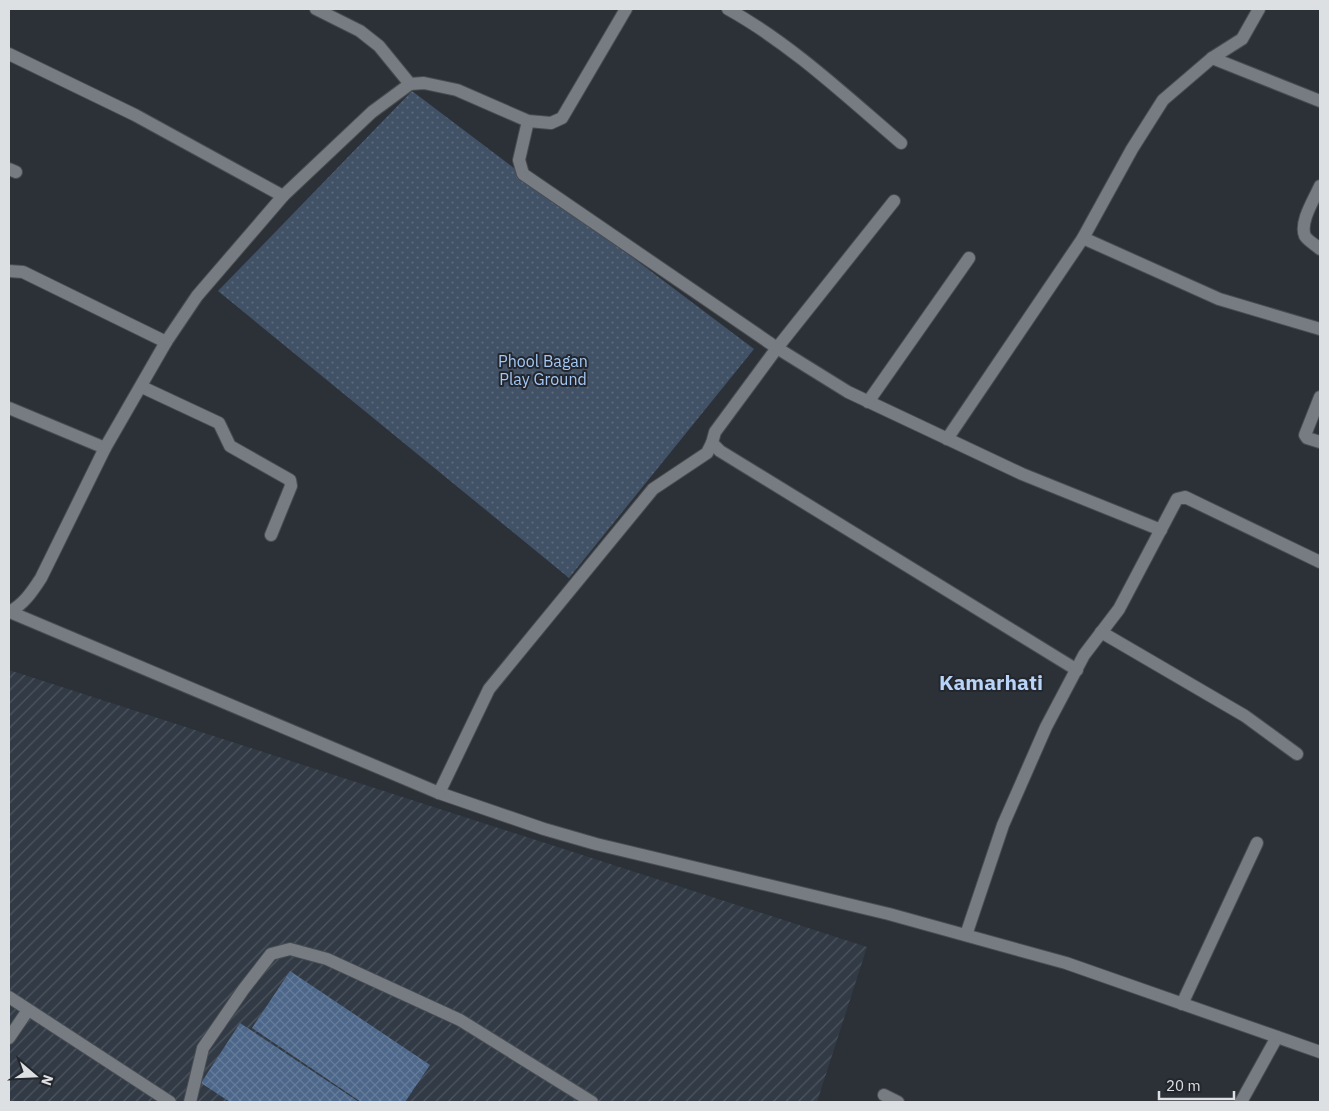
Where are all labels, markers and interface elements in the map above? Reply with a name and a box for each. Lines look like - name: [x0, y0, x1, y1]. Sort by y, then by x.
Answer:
- park label: Phool Bagan Play Ground: [498, 351, 588, 389]
- district label: Kamarhati: [939, 668, 1043, 696]
- north arrow: [10, 1051, 60, 1101]
- scale bar: [1159, 1068, 1234, 1100]
- text: N: [37, 1073, 57, 1088]
- text: 20 m: [1166, 1076, 1201, 1095]

